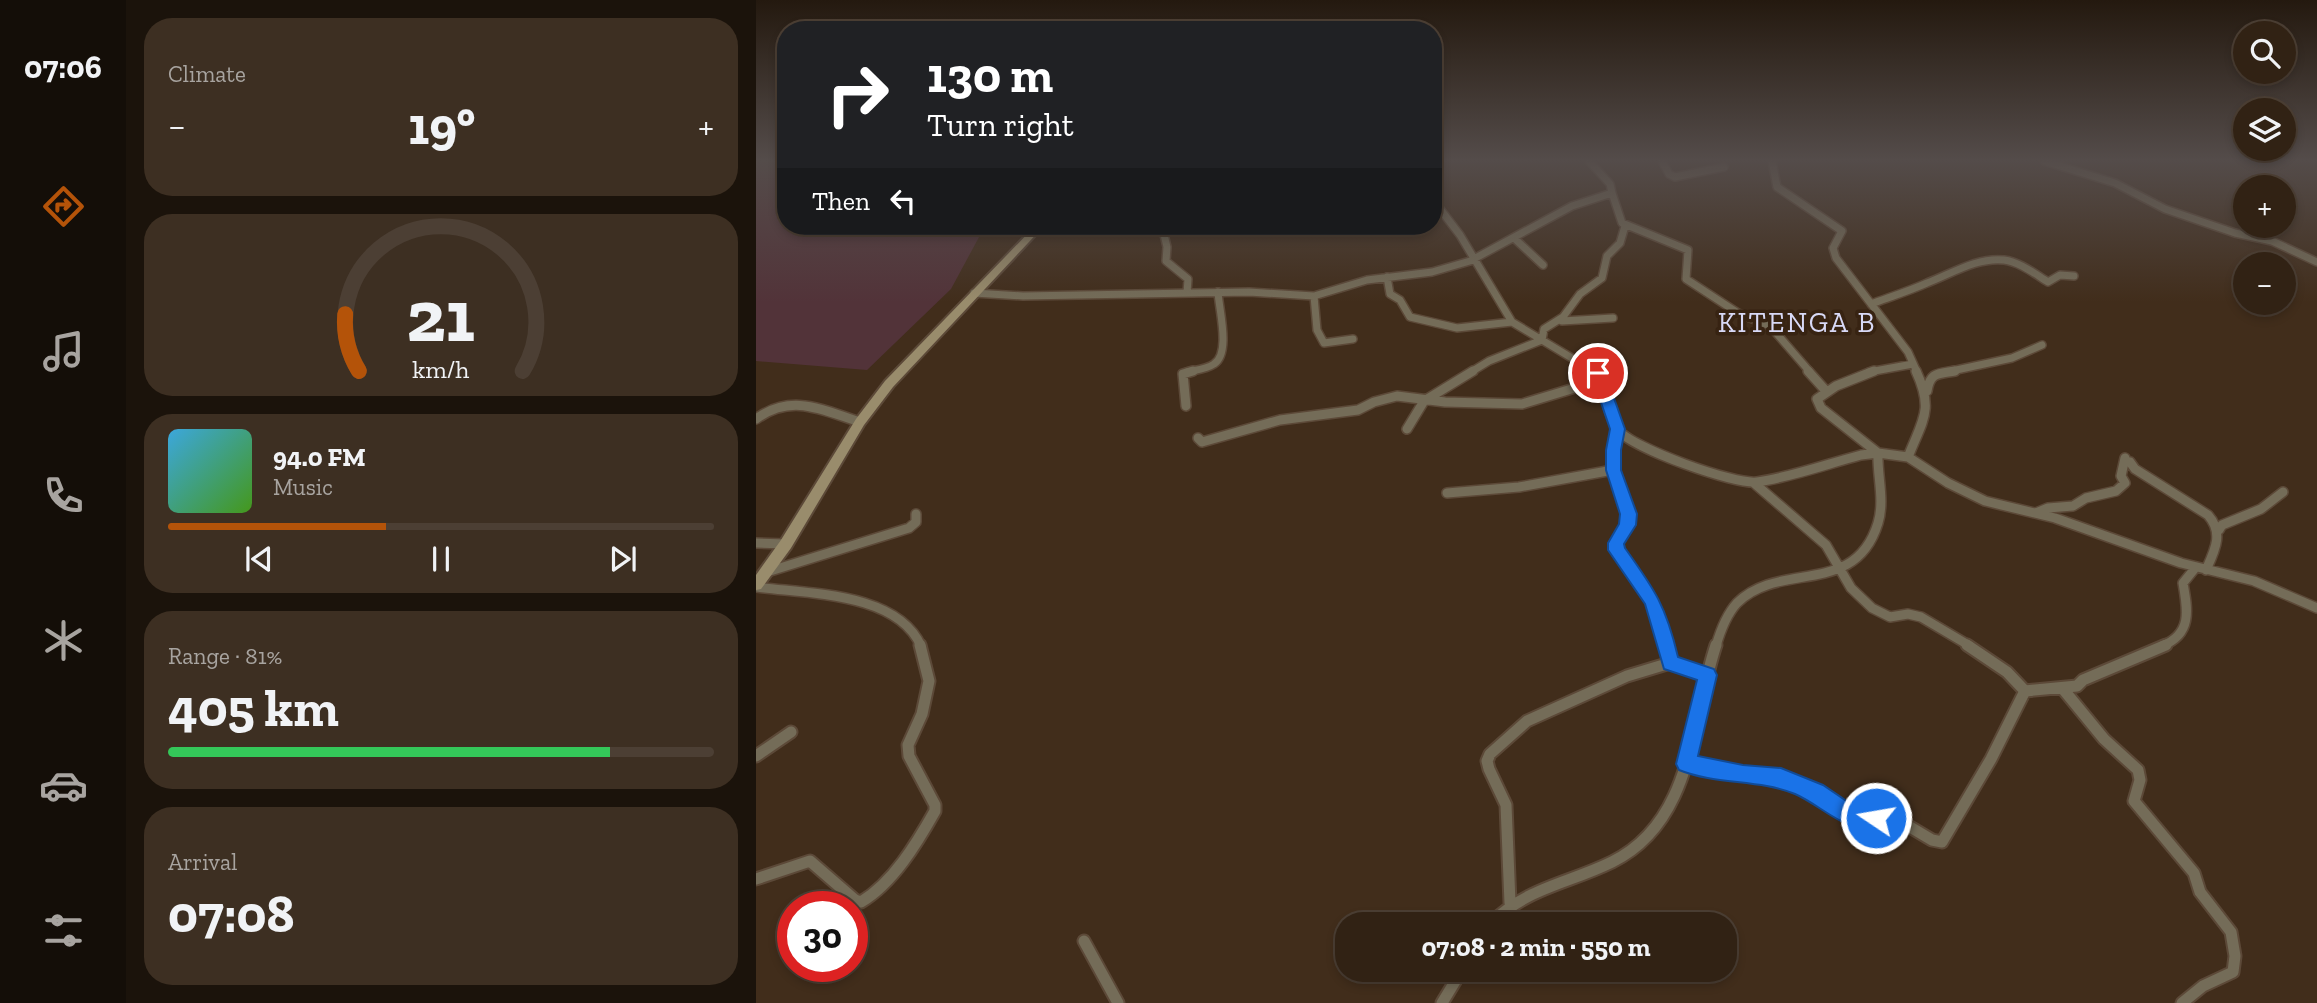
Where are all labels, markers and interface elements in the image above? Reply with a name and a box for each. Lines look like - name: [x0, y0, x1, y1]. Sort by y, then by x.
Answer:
- map controls: [2233, 21, 2296, 315]
- button: search: [2233, 21, 2296, 84]
- text: 130 m: [927, 46, 1053, 105]
- text: 07:06: [24, 48, 102, 86]
- icon: right: [812, 49, 903, 140]
- text: Climate: [168, 60, 246, 88]
- text: 19°: [408, 95, 475, 157]
- button: layers: [2233, 98, 2296, 161]
- text: −: [168, 103, 186, 149]
- text: +: [698, 103, 714, 149]
- text: Turn right: [927, 106, 1074, 144]
- button: +: [2233, 175, 2296, 238]
- icon: directions: [39, 182, 88, 231]
- icon: left: [884, 182, 922, 220]
- text: Then: [812, 185, 870, 217]
- button: −: [2233, 252, 2296, 315]
- text: 21: [407, 273, 475, 361]
- district label: KITENGA B: [1718, 306, 1876, 339]
- icon: music: [39, 327, 88, 376]
- pin: [1568, 343, 1628, 403]
- text: km/h: [412, 354, 470, 384]
- icon: arrive: [1579, 354, 1617, 392]
- text: 94.0 FM: [273, 441, 366, 473]
- icon: phone: [39, 471, 88, 520]
- text: Music: [273, 473, 333, 501]
- icon: previous: [240, 540, 278, 578]
- icon: pause: [422, 540, 460, 578]
- icon: next: [604, 540, 642, 578]
- icon: climate: [39, 616, 88, 665]
- text: Range · 81%: [168, 642, 282, 670]
- text: 405 km: [168, 677, 339, 739]
- icon: car: [39, 761, 88, 810]
- position arrow: [1839, 781, 1913, 855]
- text: Arrival: [168, 848, 237, 876]
- text: 07:08: [168, 883, 295, 945]
- speed limit sign: 30: [777, 891, 868, 982]
- icon: filters: [39, 906, 88, 955]
- text: 07:08 · 2 min · 550 m: [1421, 931, 1651, 963]

